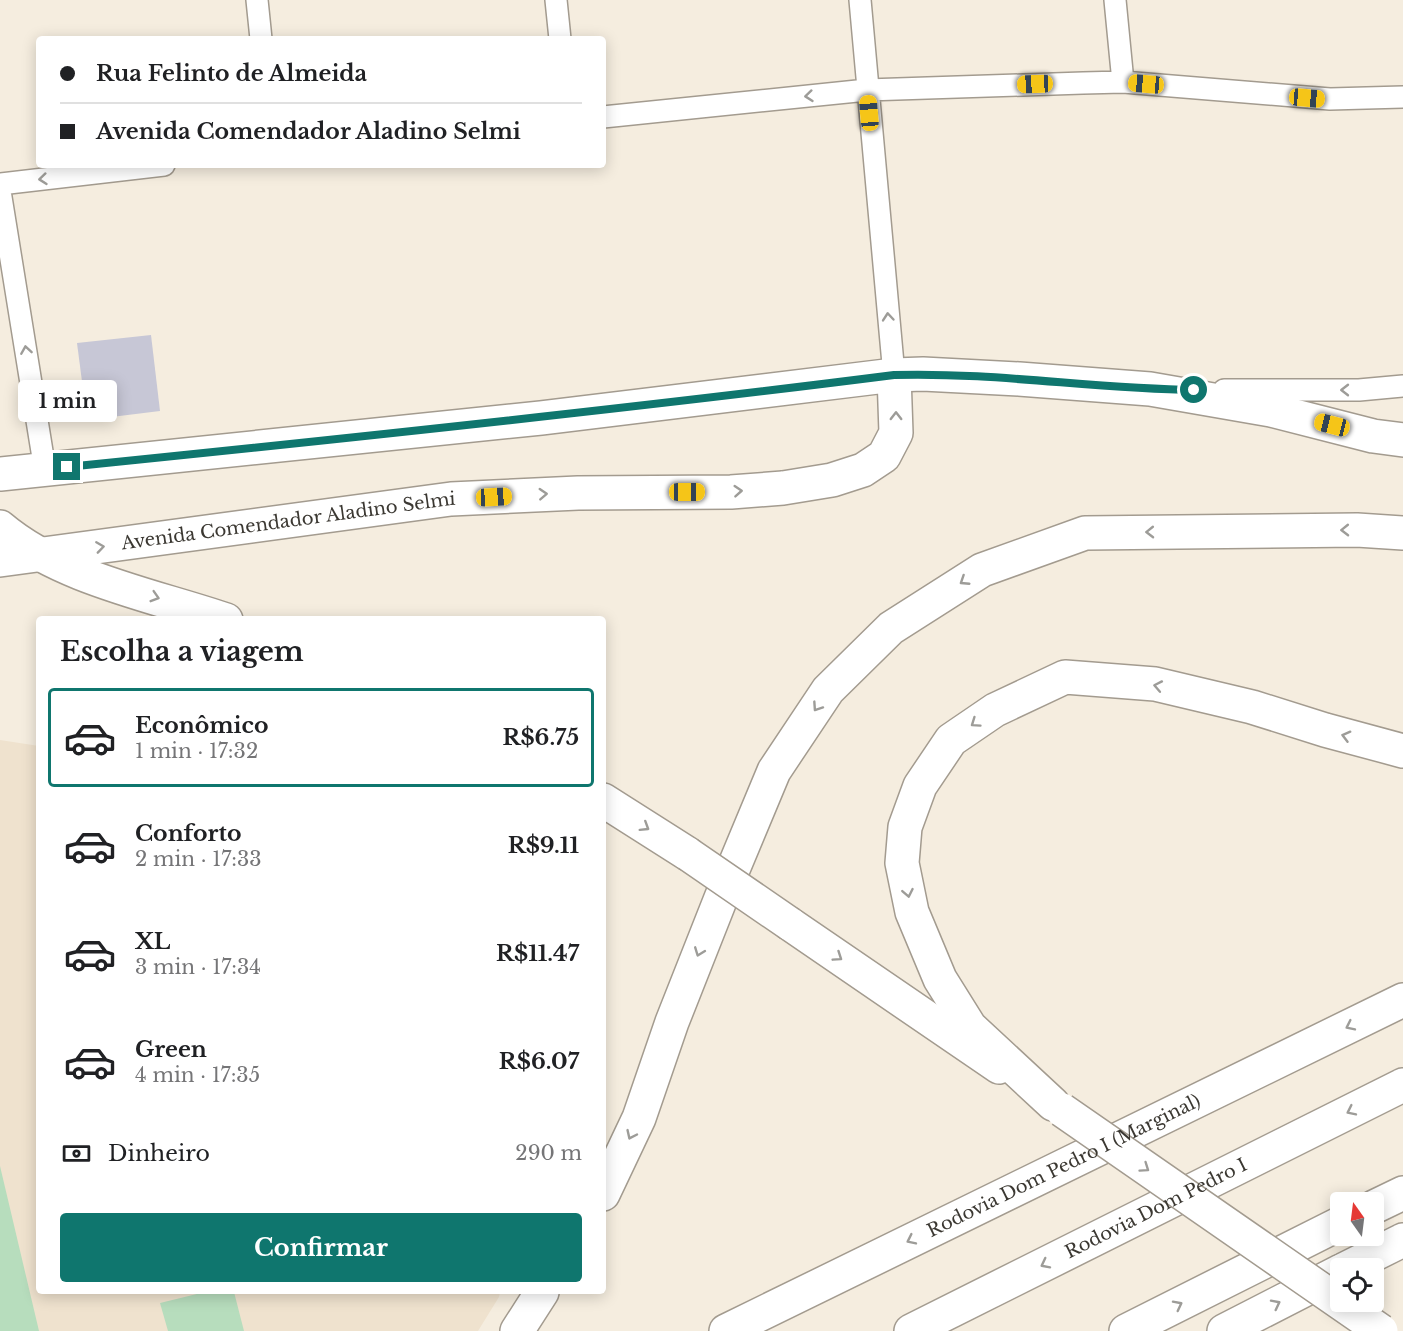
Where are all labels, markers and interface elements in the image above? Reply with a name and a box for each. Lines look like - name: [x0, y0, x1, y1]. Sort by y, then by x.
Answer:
- text: Rua Felinto de Almeida: [96, 60, 367, 87]
- car: [1127, 73, 1165, 95]
- car: [1017, 74, 1053, 94]
- car: [1288, 87, 1326, 109]
- one-way arrow: [804, 89, 814, 102]
- car: [858, 94, 880, 132]
- text: Avenida Comendador Aladino Selmi: [96, 118, 521, 145]
- one-way arrow: [38, 172, 48, 185]
- one-way arrow: [882, 313, 895, 322]
- one-way arrow: [20, 345, 32, 354]
- route start: [1180, 376, 1207, 403]
- callout: 1 min: [17, 380, 116, 422]
- one-way arrow: [1340, 384, 1349, 396]
- text: 1 min: [39, 389, 96, 413]
- one-way arrow: [890, 412, 902, 421]
- car: [1312, 412, 1352, 438]
- route end: [53, 453, 80, 480]
- car: [669, 483, 705, 501]
- one-way arrow: [734, 485, 743, 498]
- car: [476, 487, 512, 507]
- street label: Avenida Comendador Aladino Selmi: [119, 488, 456, 555]
- one-way arrow: [539, 488, 548, 501]
- one-way arrow: [1340, 524, 1349, 536]
- one-way arrow: [1145, 526, 1154, 539]
- one-way arrow: [95, 541, 104, 553]
- one-way arrow: [960, 574, 971, 585]
- one-way arrow: [149, 590, 160, 602]
- text: Escolha a viagem: [60, 635, 304, 668]
- one-way arrow: [1154, 680, 1164, 693]
- one-way arrow: [813, 700, 824, 711]
- icon: car: [63, 711, 117, 765]
- text: Econômico: [135, 712, 268, 739]
- one-way arrow: [971, 716, 982, 727]
- text: R$6.75: [503, 724, 579, 751]
- one-way arrow: [1342, 731, 1352, 743]
- text: 1 min · 17:32: [135, 739, 258, 763]
- icon: car: [63, 819, 117, 873]
- text: Conforto: [135, 820, 241, 847]
- one-way arrow: [639, 820, 650, 831]
- text: R$9.11: [508, 832, 579, 859]
- text: 2 min · 17:33: [135, 847, 262, 871]
- one-way arrow: [901, 888, 914, 898]
- icon: car: [63, 927, 117, 981]
- text: XL: [135, 928, 170, 955]
- text: R$11.47: [496, 940, 579, 967]
- one-way arrow: [694, 947, 707, 957]
- one-way arrow: [831, 950, 842, 961]
- text: 3 min · 17:34: [135, 955, 261, 979]
- one-way arrow: [1346, 1018, 1357, 1030]
- icon: car: [63, 1035, 117, 1089]
- text: Green: [135, 1036, 207, 1063]
- text: R$6.07: [499, 1048, 579, 1075]
- text: 4 min · 17:35: [135, 1063, 260, 1087]
- street label: Rodovia Dom Pedro I (Marginal): [924, 1089, 1204, 1241]
- one-way arrow: [1346, 1104, 1357, 1115]
- one-way arrow: [626, 1128, 638, 1139]
- icon: cash: [60, 1137, 93, 1170]
- text: Dinheiro: [108, 1140, 210, 1167]
- text: 290 m: [515, 1141, 582, 1165]
- street label: Rodovia Dom Pedro I: [1063, 1153, 1251, 1263]
- one-way arrow: [1138, 1161, 1149, 1172]
- north arrow: [1330, 1192, 1384, 1246]
- map controls: [1330, 1192, 1384, 1312]
- button: Confirmar: [60, 1213, 582, 1282]
- one-way arrow: [906, 1233, 917, 1245]
- one-way arrow: [1040, 1256, 1051, 1268]
- button: locate: [1330, 1258, 1384, 1312]
- one-way arrow: [1269, 1300, 1280, 1312]
- one-way arrow: [1172, 1301, 1182, 1312]

